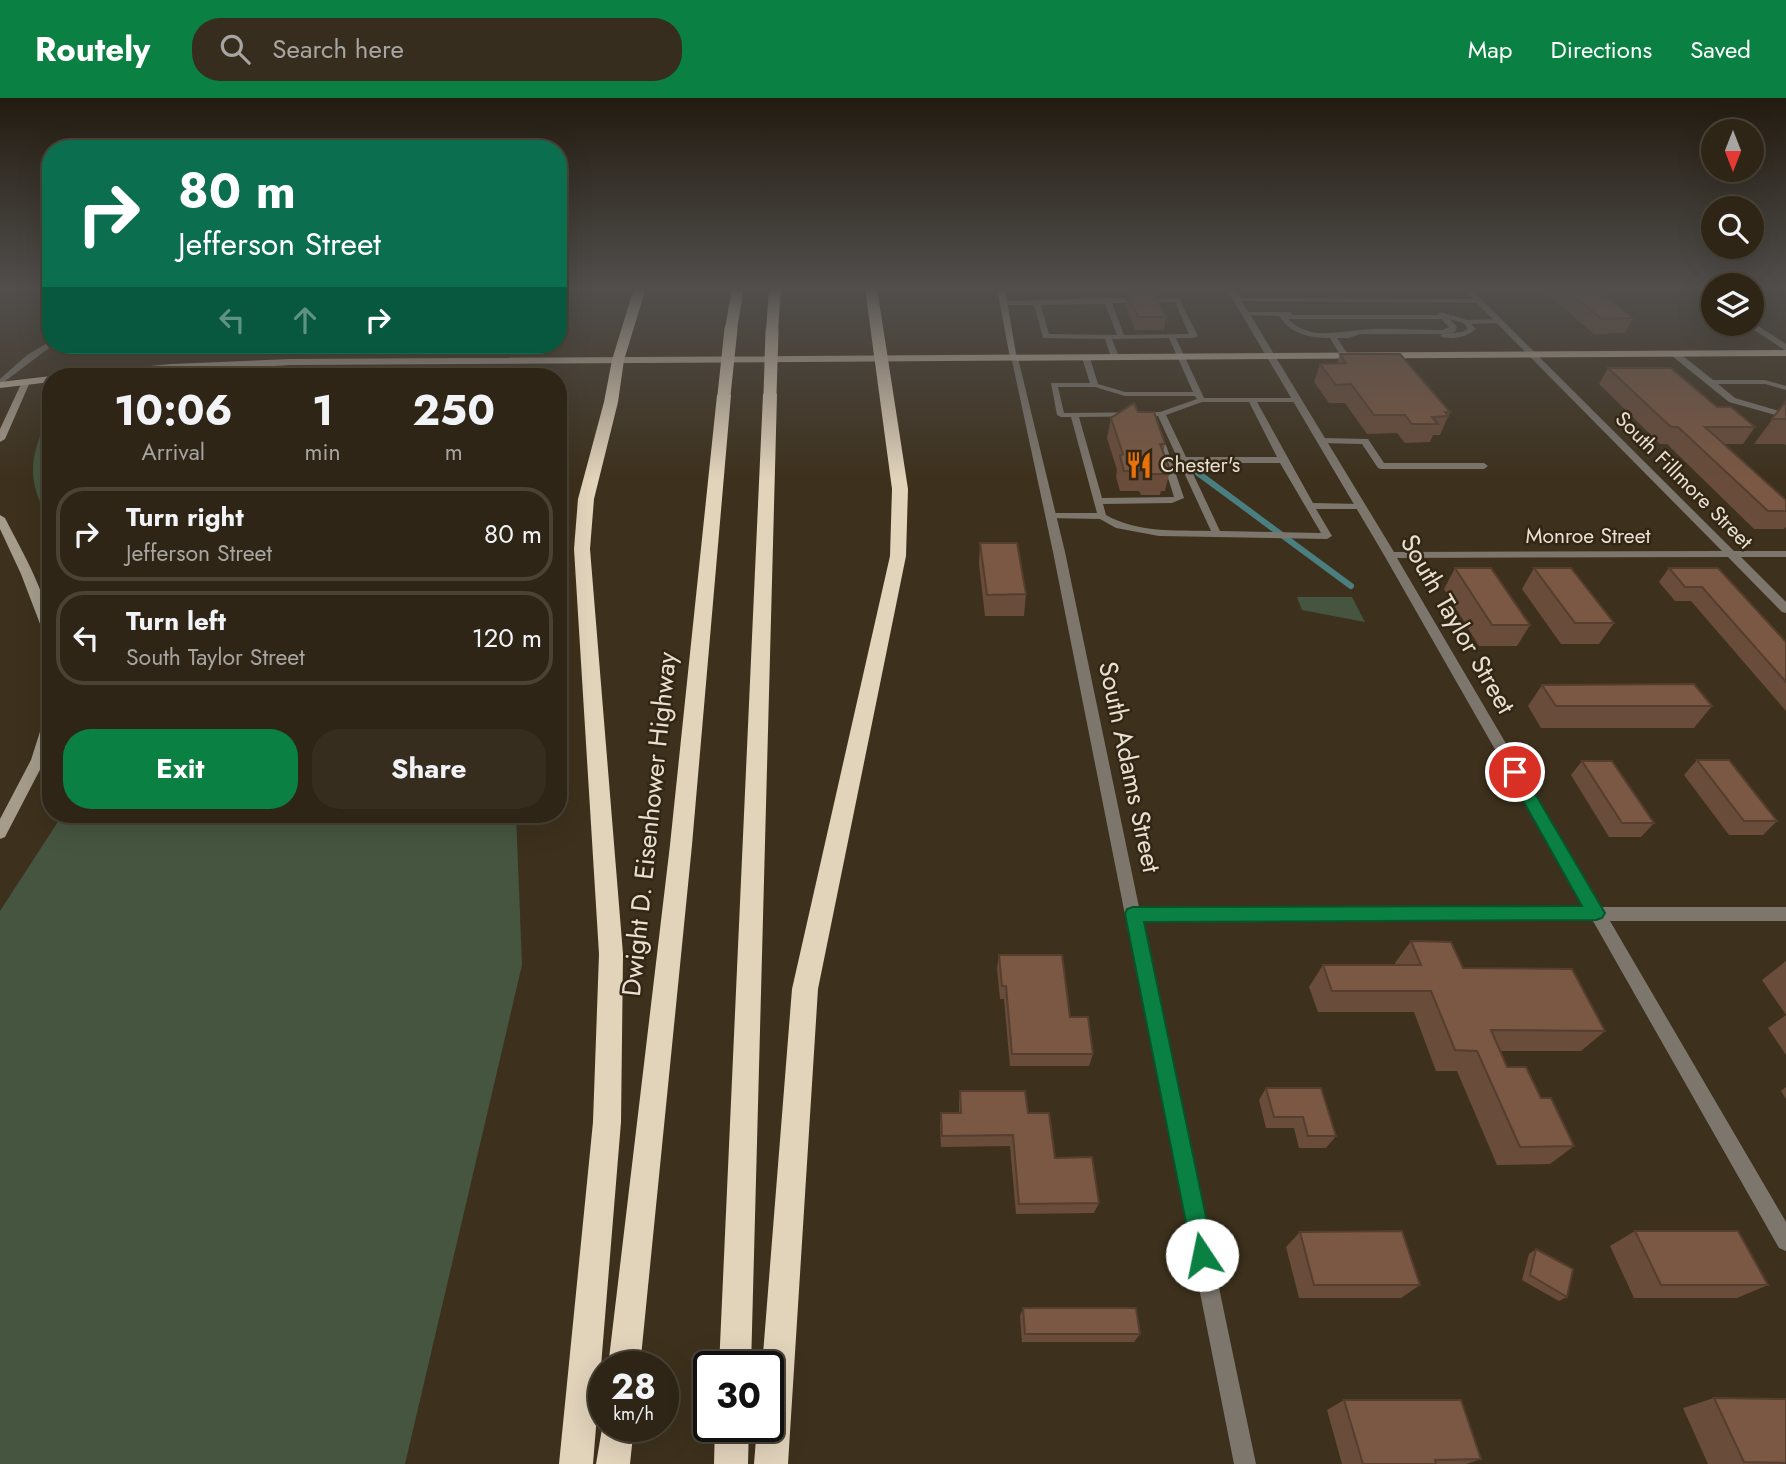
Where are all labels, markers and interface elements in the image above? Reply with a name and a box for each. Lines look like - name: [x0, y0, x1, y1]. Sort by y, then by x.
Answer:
- search box: [192, 18, 682, 81]
- text: Routely: [35, 26, 150, 73]
- icon: search: [216, 30, 254, 68]
- text: Search here: [272, 30, 404, 68]
- text: Map: [1468, 32, 1513, 67]
- text: Directions: [1551, 32, 1652, 67]
- text: Saved: [1690, 32, 1751, 67]
- north arrow: [1701, 119, 1764, 182]
- map controls: [1701, 119, 1764, 336]
- text: 80 m: [178, 156, 296, 226]
- icon: right: [63, 168, 154, 259]
- button: search: [1701, 196, 1764, 259]
- text: Jefferson Street: [178, 221, 381, 267]
- button: layers: [1701, 273, 1764, 336]
- icon: left: [213, 301, 251, 339]
- icon: ahead: [286, 301, 324, 339]
- icon: right: [359, 301, 397, 339]
- text: 10:06: [114, 380, 233, 441]
- text: 1: [312, 380, 333, 441]
- text: 250: [413, 380, 495, 441]
- street label: South Fillmore Street: [1608, 404, 1760, 556]
- text: Arrival: [142, 435, 205, 469]
- text: min: [305, 435, 341, 469]
- text: m: [445, 435, 463, 469]
- restaurant icon: Chester's: [1124, 450, 1154, 480]
- place label: Chester's: [1160, 450, 1240, 480]
- text: Turn right: [126, 498, 244, 536]
- icon: right: [67, 515, 105, 553]
- text: 80 m: [484, 515, 542, 553]
- street label: Monroe Street: [1525, 521, 1651, 551]
- street label: South Taylor Street: [1391, 527, 1525, 722]
- text: Jefferson Street: [126, 536, 272, 570]
- text: Turn left: [126, 602, 226, 640]
- icon: left: [67, 619, 105, 657]
- text: 120 m: [472, 619, 542, 657]
- text: South Taylor Street: [126, 640, 305, 674]
- street label: Dwight D. Eisenhower Highway: [612, 649, 686, 998]
- street label: South Adams Street: [1089, 658, 1171, 877]
- button: Exit: [63, 729, 298, 809]
- button: Share: [312, 729, 546, 809]
- pin: [1485, 742, 1545, 802]
- icon: arrive: [1496, 753, 1534, 791]
- position arrow: [1165, 1218, 1239, 1292]
- speed limit sign: 30: [693, 1351, 784, 1442]
- text: 28: [611, 1362, 656, 1412]
- text: km/h: [613, 1401, 654, 1427]

